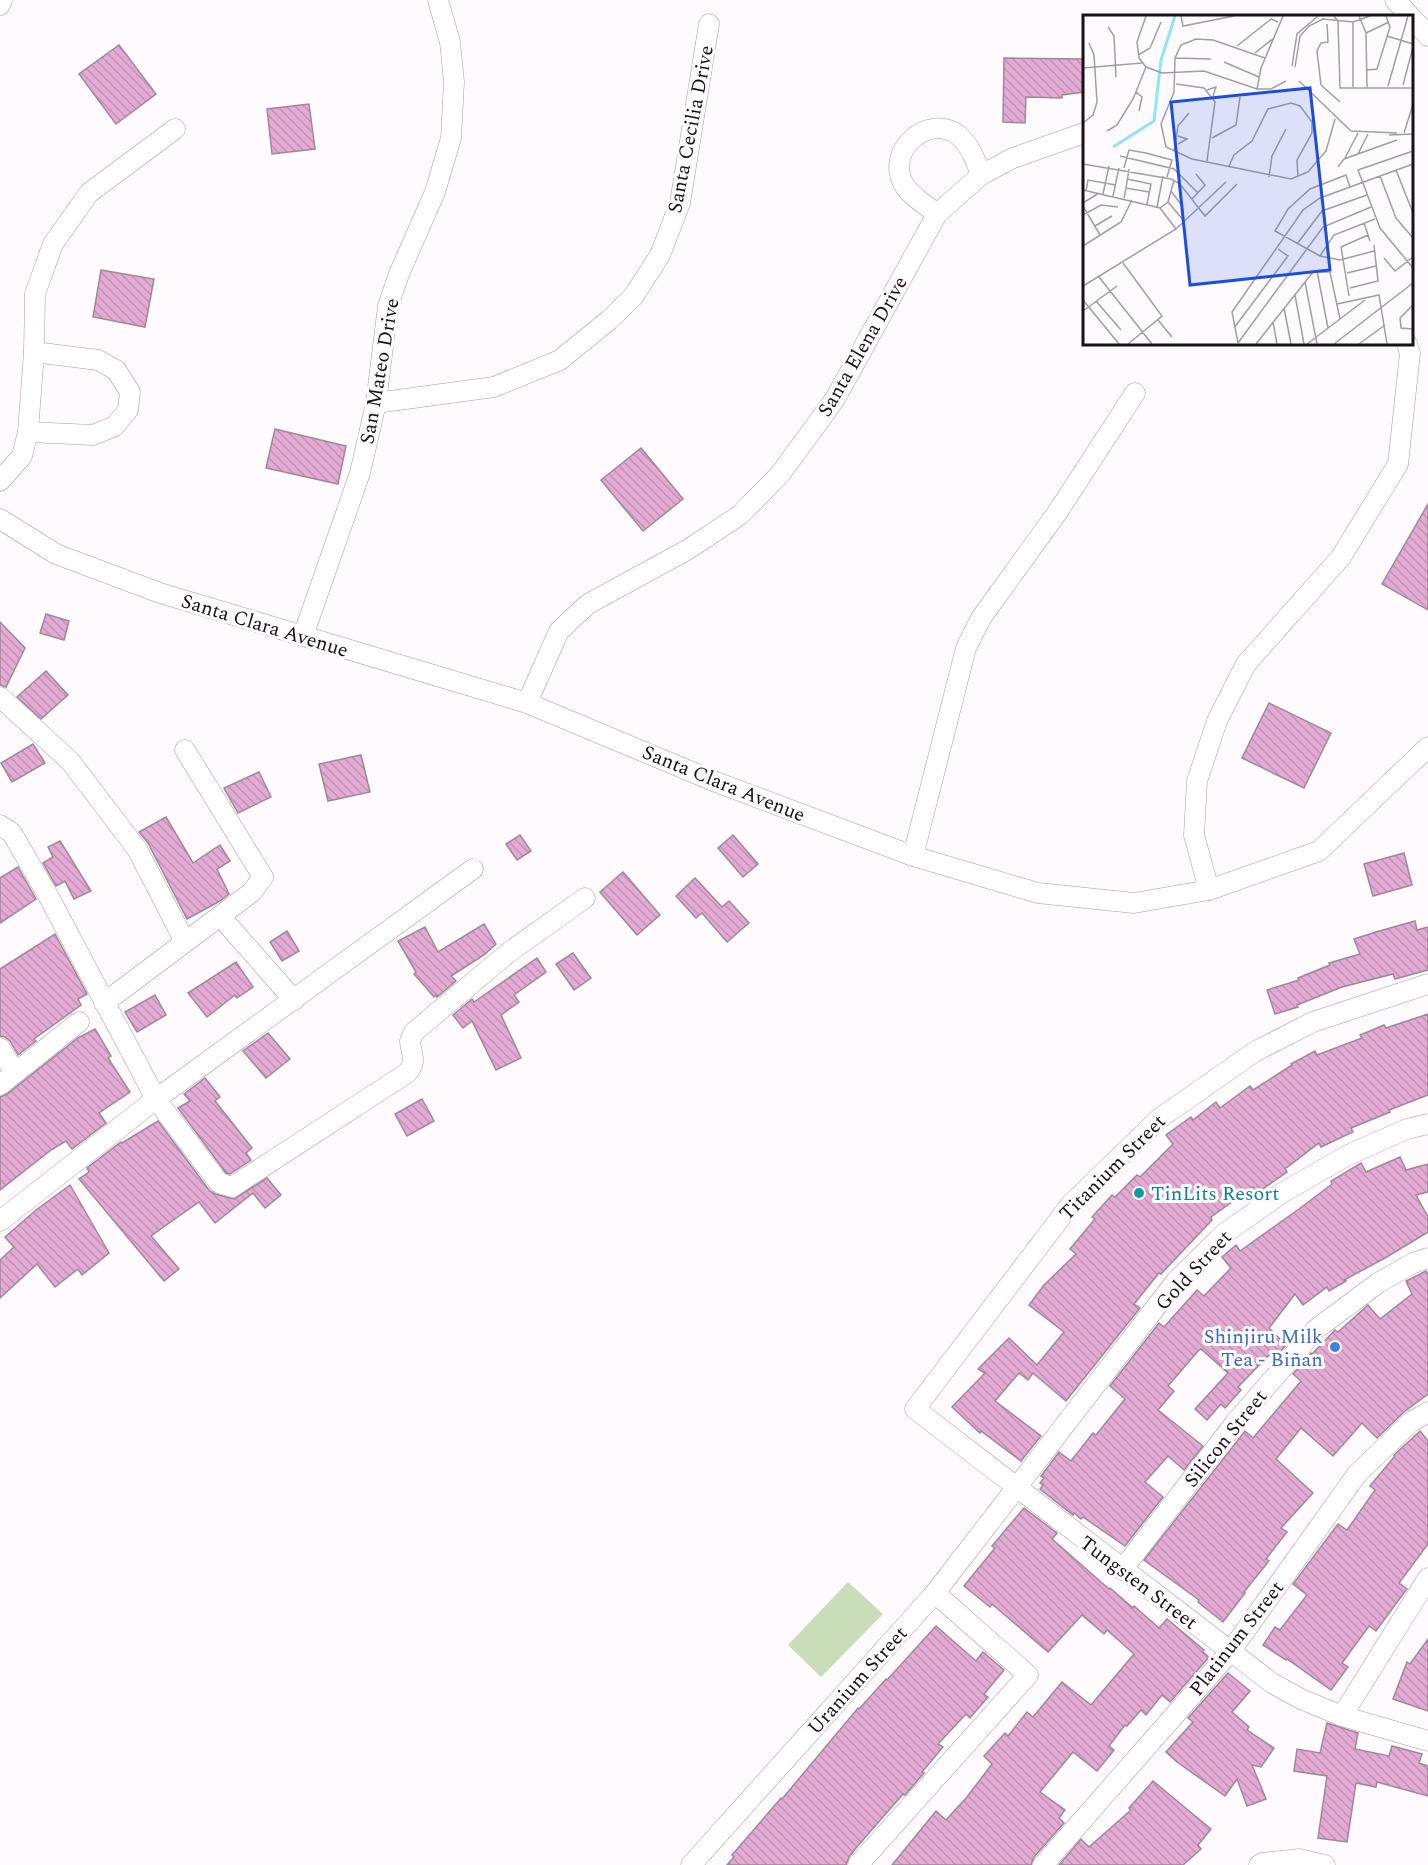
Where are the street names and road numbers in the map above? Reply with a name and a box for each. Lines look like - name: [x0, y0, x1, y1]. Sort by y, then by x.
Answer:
- street label: Santa Cecilia Drive: [660, 43, 722, 216]
- street label: Santa Elena Drive: [810, 270, 915, 423]
- street label: San Mateo Drive: [352, 296, 408, 447]
- street label: Santa Clara Avenue: [177, 586, 352, 666]
- street label: Santa Clara Avenue: [638, 738, 810, 830]
- street label: Titanium Street: [1052, 1107, 1173, 1228]
- street label: Gold Street: [1148, 1224, 1239, 1318]
- street label: Silicon Street: [1177, 1383, 1275, 1494]
- street label: Tungsten Street: [1073, 1528, 1204, 1637]
- street label: Platinum Street: [1182, 1574, 1291, 1703]
- street label: Uranium Street: [801, 1620, 915, 1742]

